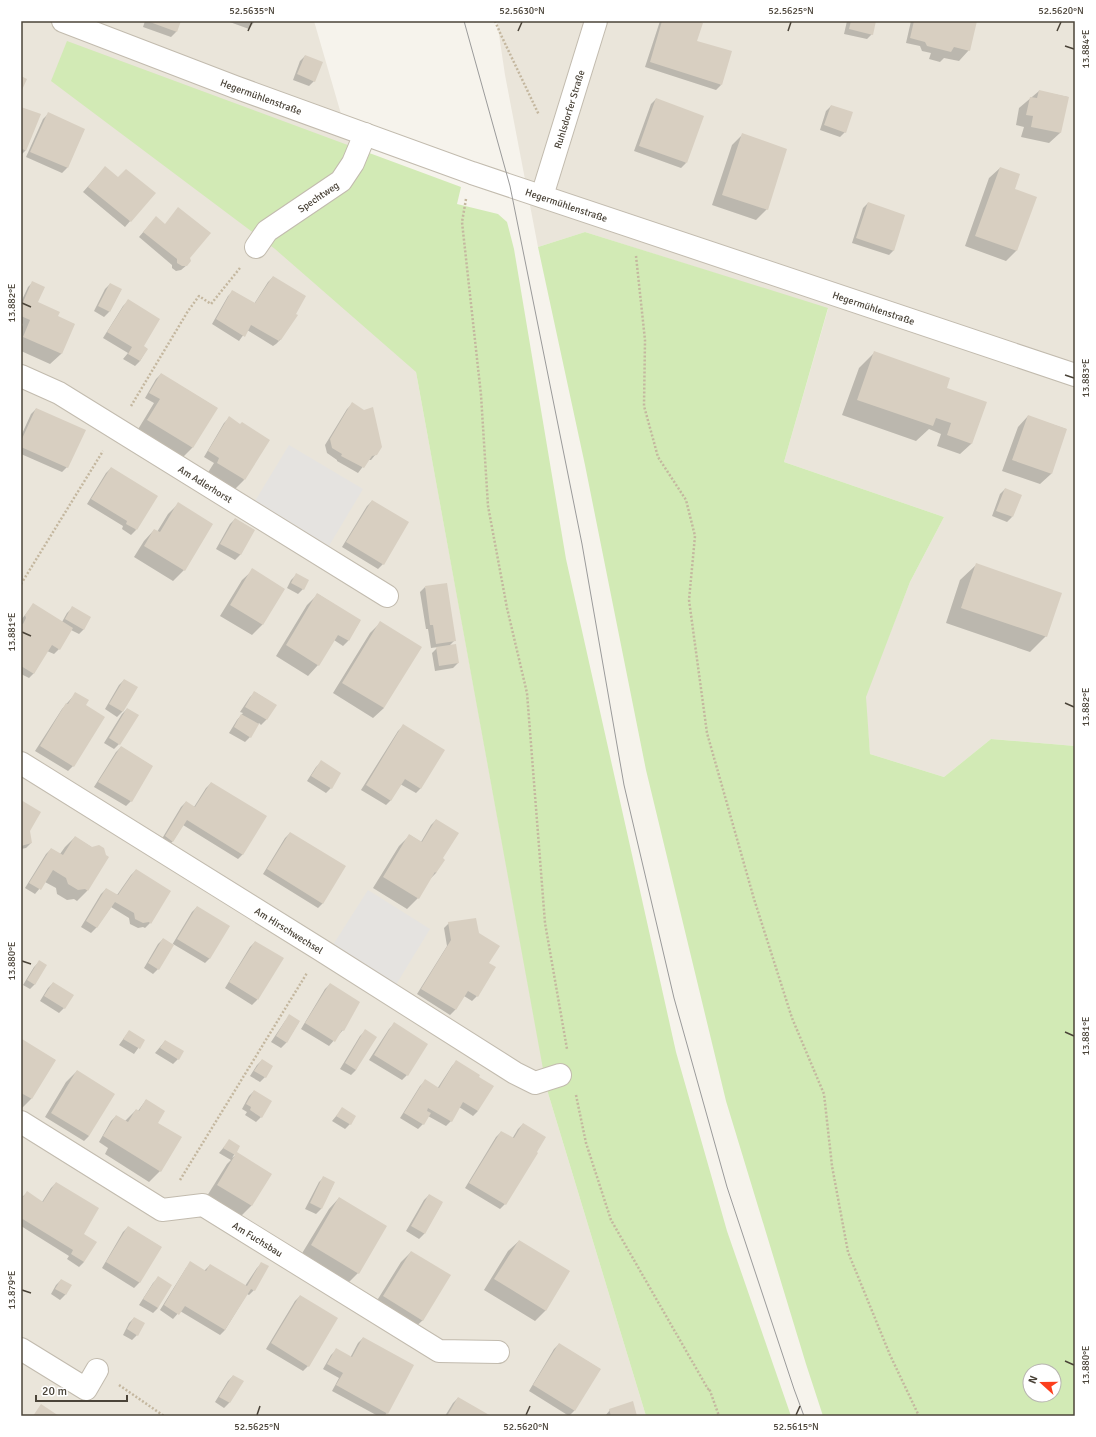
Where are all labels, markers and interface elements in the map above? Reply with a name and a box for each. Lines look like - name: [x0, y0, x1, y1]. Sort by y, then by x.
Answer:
- text: 52.5635°N: [229, 5, 275, 17]
- text: 52.5630°N: [499, 5, 545, 17]
- text: 52.5625°N: [768, 5, 814, 17]
- text: 52.5620°N: [1038, 5, 1084, 17]
- text: 13.884°E: [1080, 29, 1092, 69]
- street label: Ruhlsdorfer Straße: [552, 68, 588, 150]
- street label: Hegermühlenstraße: [218, 77, 303, 118]
- street label: Spechtweg: [296, 179, 341, 215]
- street label: Hegermühlenstraße: [524, 186, 609, 225]
- text: 13.882°E: [6, 283, 18, 323]
- street label: Hegermühlenstraße: [831, 289, 916, 328]
- text: 13.883°E: [1080, 358, 1092, 398]
- street label: Am Adlerhorst: [176, 463, 235, 506]
- text: 13.881°E: [6, 612, 18, 652]
- text: 13.882°E: [1080, 687, 1092, 727]
- street label: Am Hirschwechsel: [252, 905, 325, 957]
- text: 13.880°E: [6, 941, 18, 981]
- text: 13.881°E: [1080, 1016, 1092, 1056]
- street label: Am Fuchsbau: [230, 1220, 285, 1260]
- text: 13.879°E: [6, 1270, 18, 1310]
- text: 13.880°E: [1080, 1345, 1092, 1385]
- north arrow: [1022, 1363, 1062, 1403]
- text: N: [1026, 1374, 1041, 1385]
- scale bar: [36, 1377, 127, 1403]
- text: 20 m: [42, 1384, 67, 1399]
- text: 52.5625°N: [234, 1421, 280, 1433]
- text: 52.5620°N: [503, 1421, 549, 1433]
- text: 52.5615°N: [773, 1421, 819, 1433]

